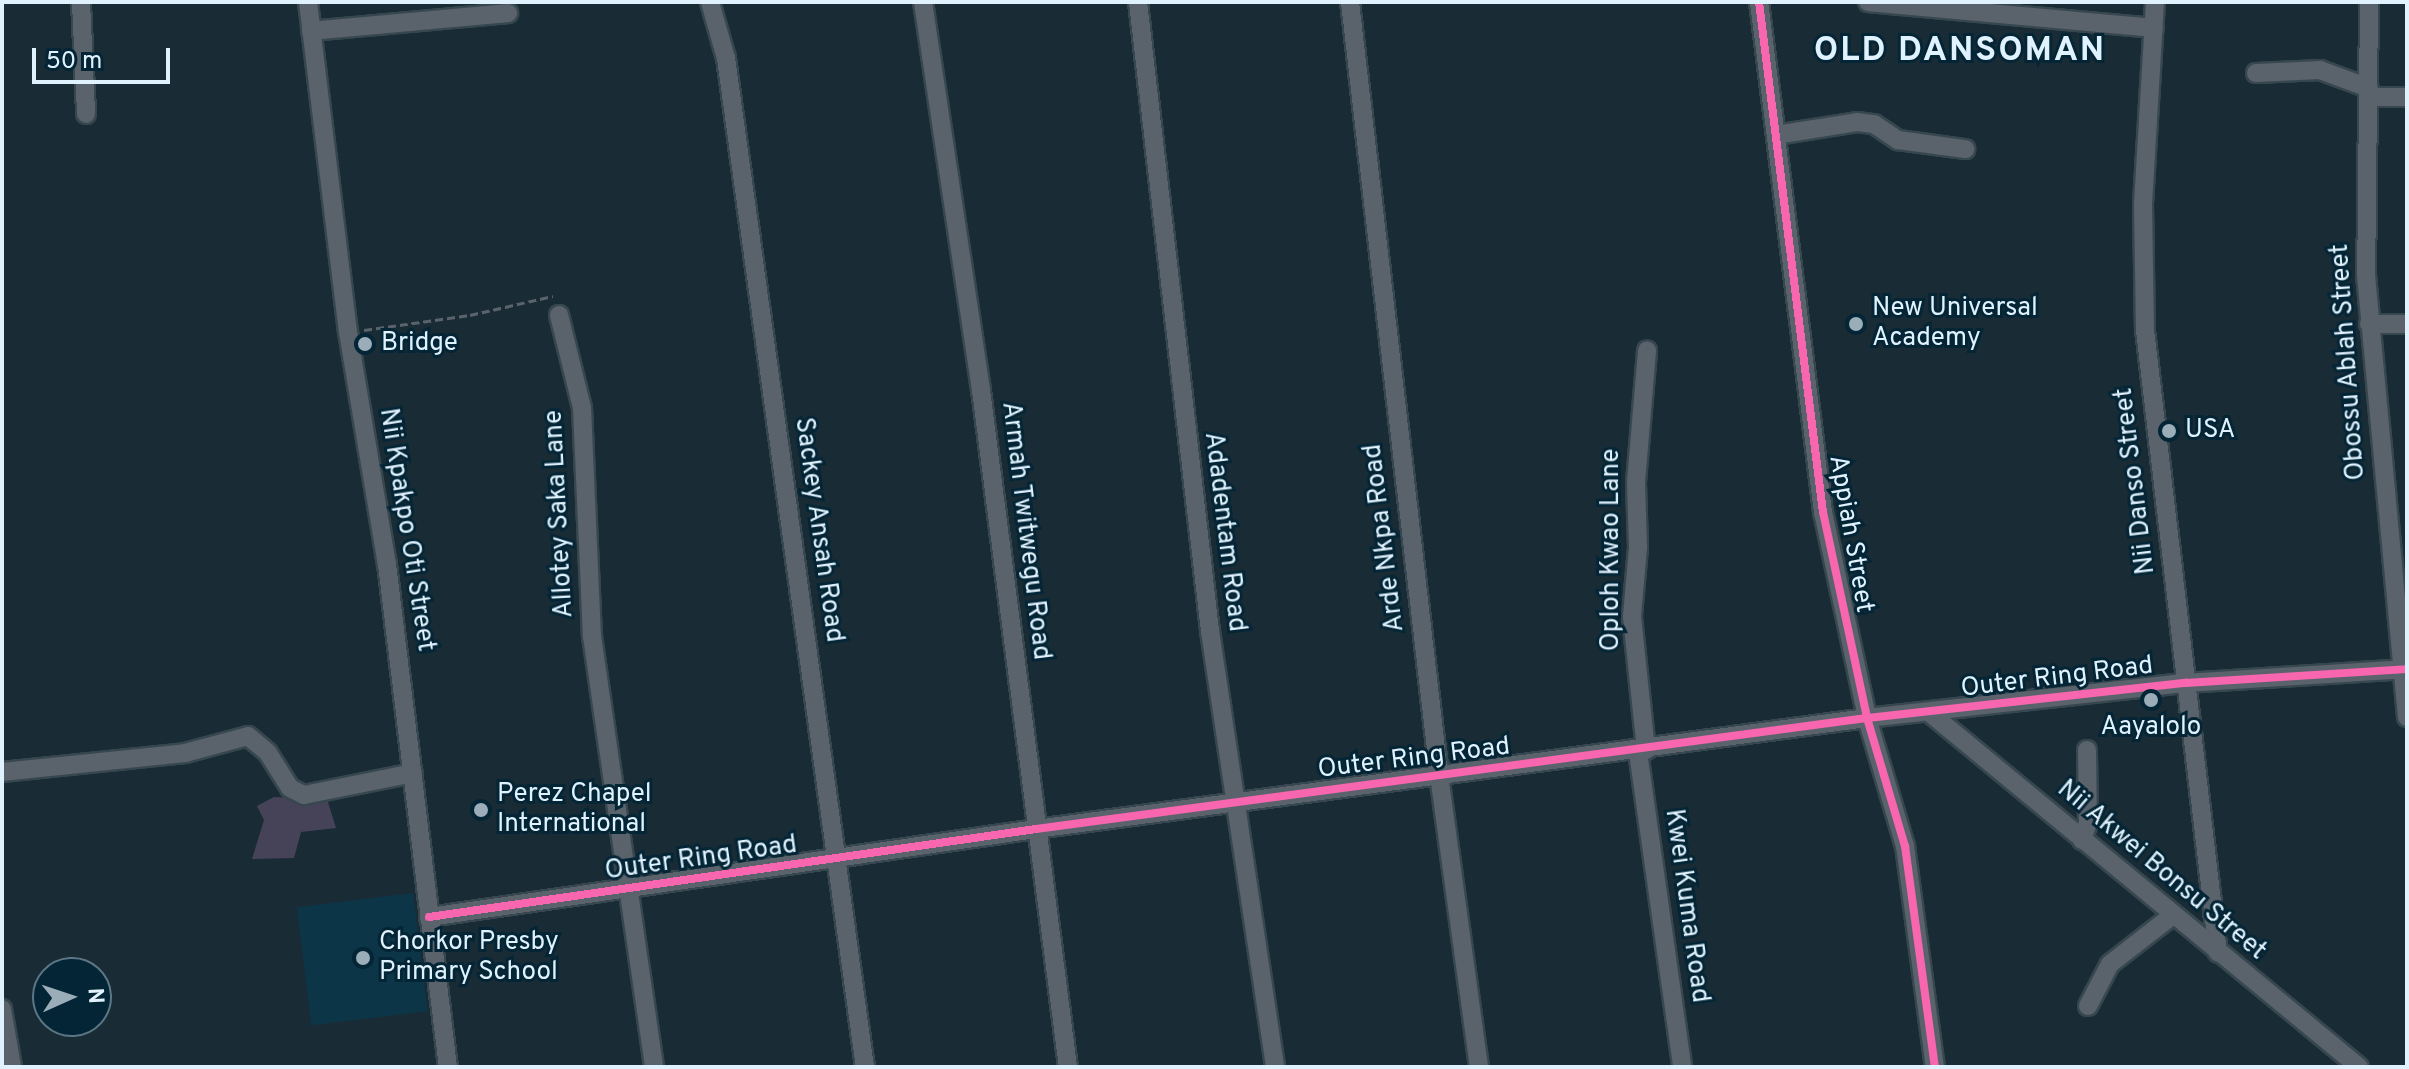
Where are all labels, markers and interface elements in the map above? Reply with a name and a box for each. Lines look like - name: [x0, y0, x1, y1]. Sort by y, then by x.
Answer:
- scale bar: [36, 32, 174, 82]
- district label: OLD DANSOMAN: [1814, 32, 2106, 72]
- text: 50 m: [46, 47, 102, 77]
- street label: Obossu Ablah Street: [2325, 242, 2373, 482]
- place label: New Universal Academy: [1872, 293, 2038, 354]
- marker: New Universal Academy: [1847, 315, 1865, 333]
- place label: Bridge: [381, 328, 458, 360]
- marker: Bridge: [356, 335, 374, 353]
- street label: Nii Danso Street: [2109, 386, 2163, 576]
- street label: Armah Twitwegu Road: [994, 399, 1056, 663]
- street label: Nii Kpakpo Oti Street: [371, 406, 441, 654]
- street label: Allotey Saka Lane: [539, 409, 581, 619]
- street label: Sackey Ansah Road: [787, 415, 849, 645]
- place label: USA: [2185, 415, 2235, 447]
- marker: USA: [2160, 422, 2178, 440]
- street label: Adadentam Road: [1196, 430, 1252, 634]
- street label: Arde Nkpa Road: [1358, 442, 1412, 634]
- street label: Oploh Kwao Lane: [1596, 449, 1628, 651]
- street label: Appiah Street: [1821, 453, 1879, 615]
- street label: Outer Ring Road: [1959, 651, 2155, 705]
- marker: Aayalolo: [2142, 691, 2160, 709]
- place label: Aayalolo: [2101, 712, 2201, 744]
- street label: Outer Ring Road: [1316, 732, 1512, 786]
- street label: Nii Akwei Bonsu Street: [2050, 774, 2272, 968]
- place label: Perez Chapel International: [497, 779, 652, 840]
- marker: Perez Chapel International: [472, 801, 490, 819]
- street label: Kwei Kuma Road: [1657, 807, 1715, 1005]
- street label: Outer Ring Road: [603, 830, 799, 888]
- place label: Chorkor Presby Primary School: [379, 927, 559, 988]
- marker: Chorkor Presby Primary School: [354, 949, 372, 967]
- north arrow: [32, 957, 112, 1037]
- text: N: [81, 987, 108, 1004]

